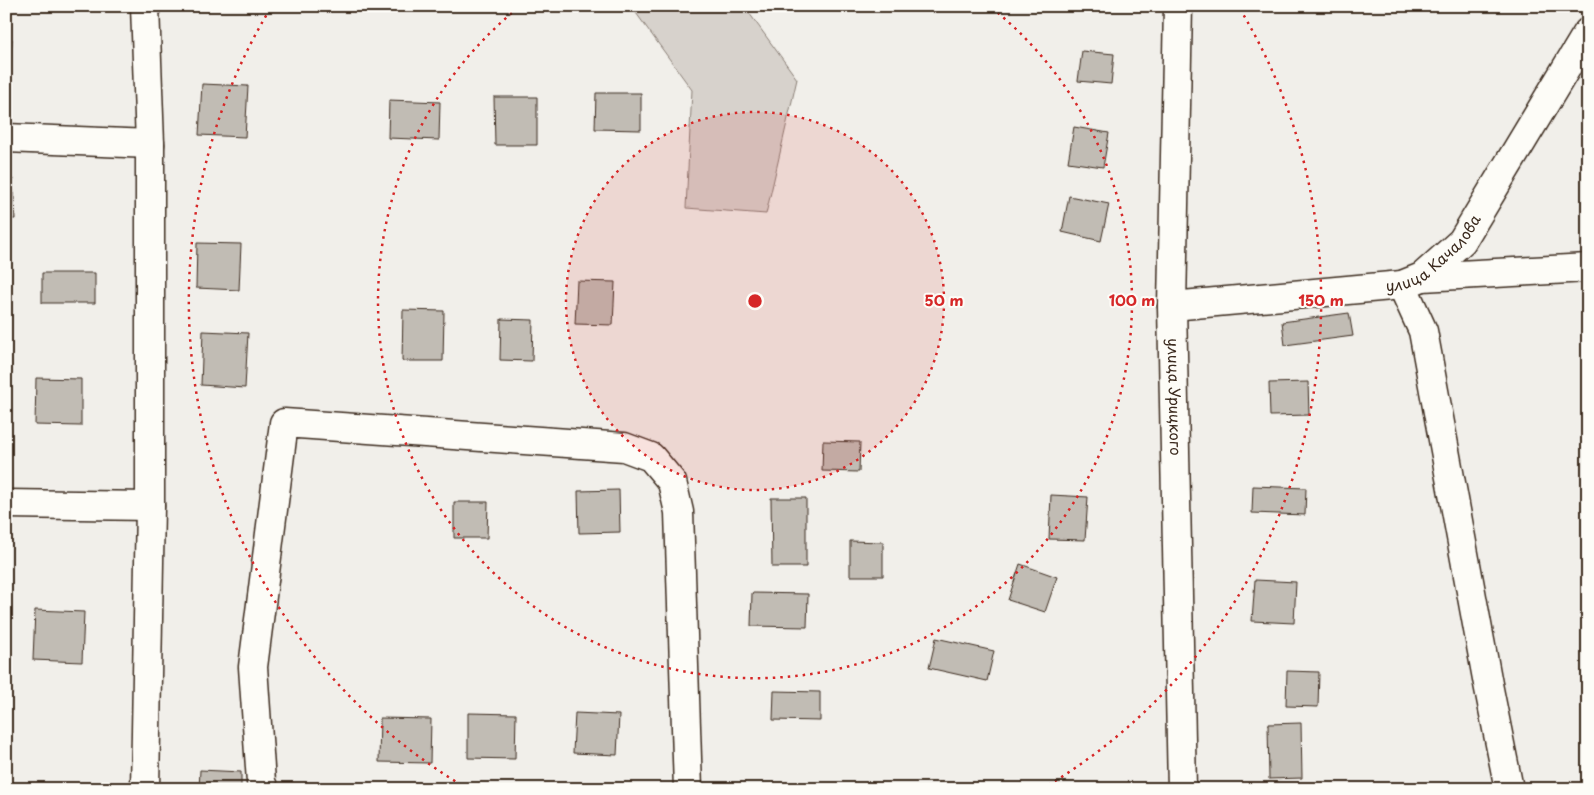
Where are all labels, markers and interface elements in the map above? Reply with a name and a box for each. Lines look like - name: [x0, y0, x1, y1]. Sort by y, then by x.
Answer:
- street label: улица Качалова: [1385, 209, 1486, 296]
- text: 50 m: [925, 288, 963, 311]
- text: 100 m: [1109, 288, 1155, 311]
- text: 150 m: [1298, 288, 1344, 311]
- centre of rings: [746, 292, 764, 310]
- street label: улица Урицкого: [1163, 338, 1188, 456]

